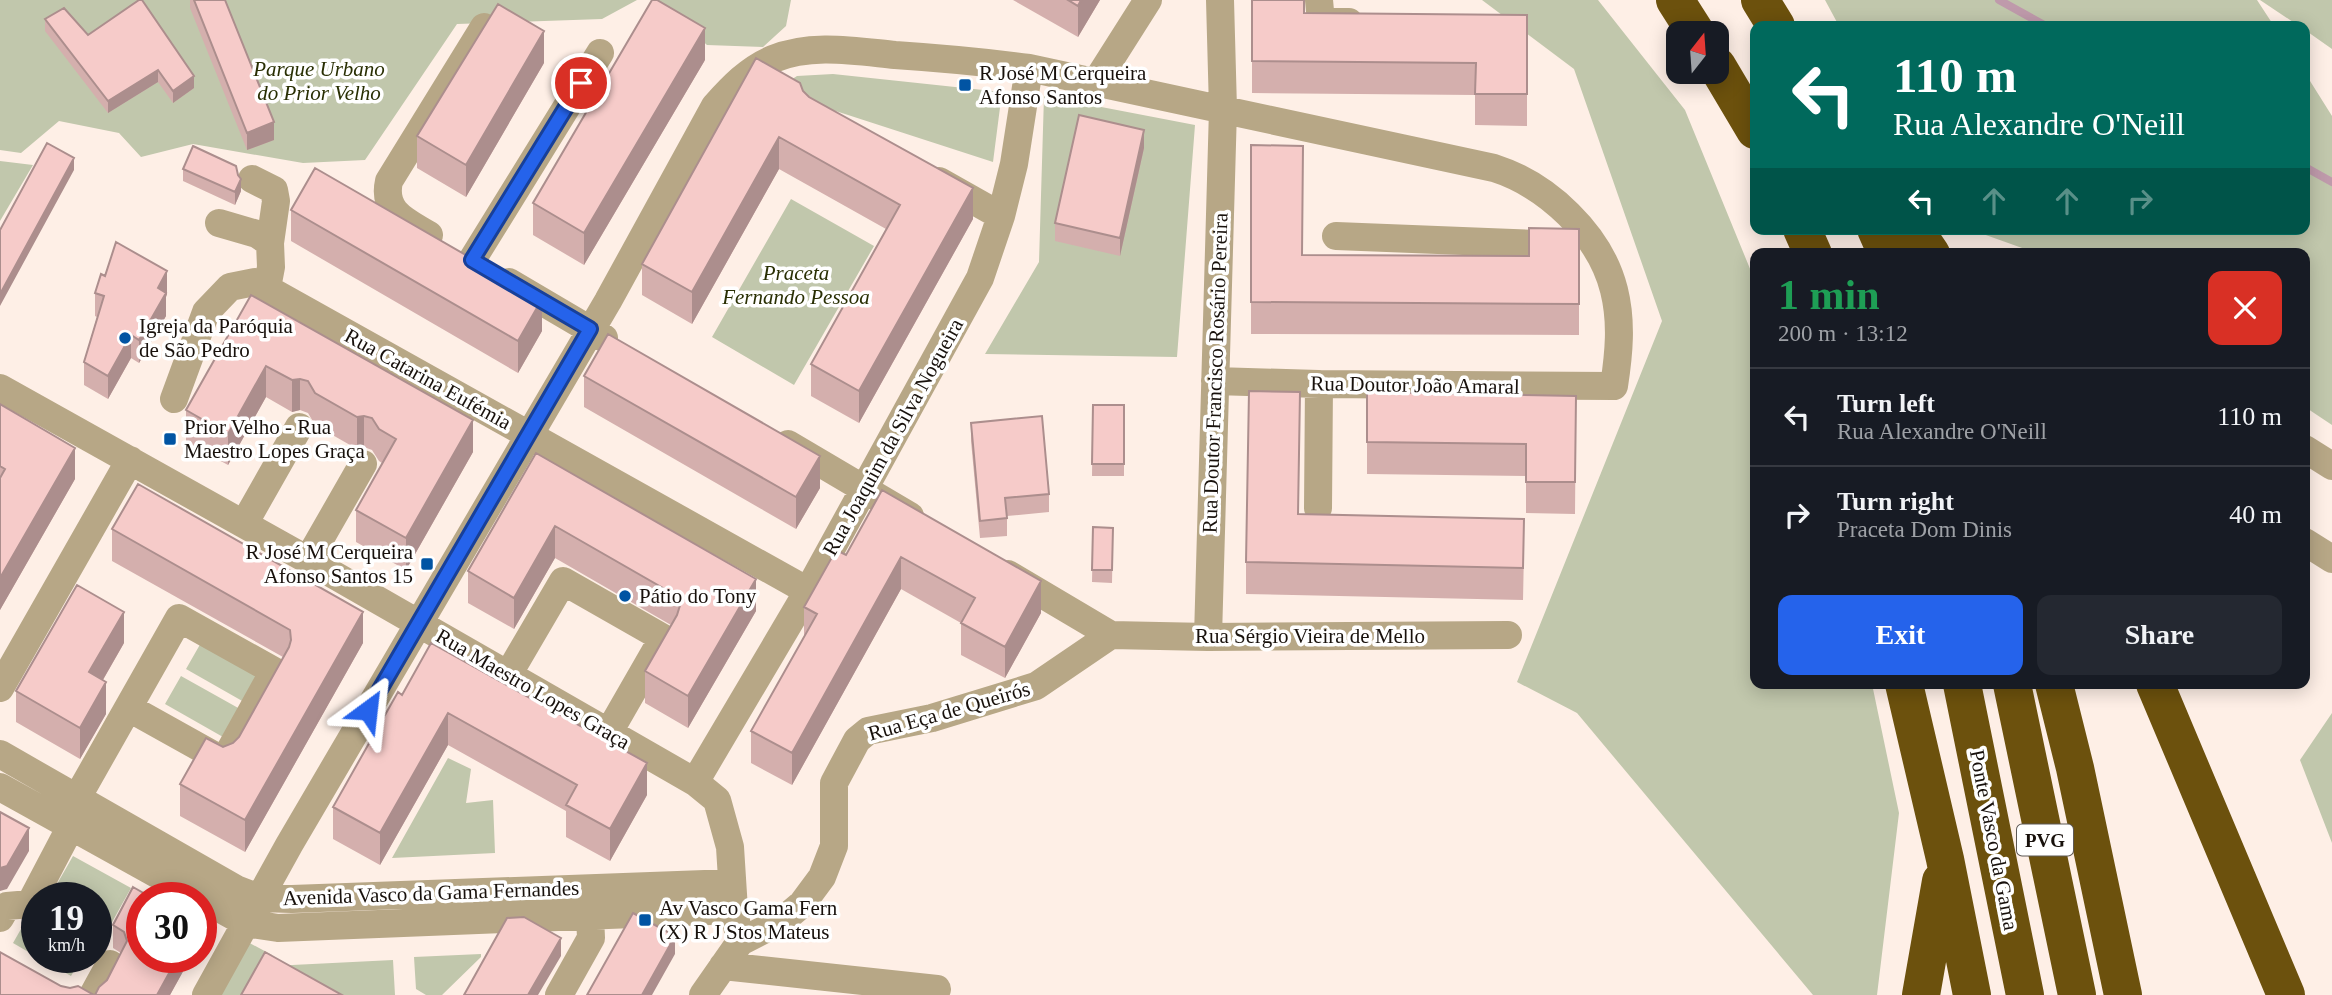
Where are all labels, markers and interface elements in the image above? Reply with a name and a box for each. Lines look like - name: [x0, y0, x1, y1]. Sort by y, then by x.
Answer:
- north arrow: [1666, 21, 1729, 84]
- map controls: [1666, 21, 1729, 84]
- text: 110 m: [1893, 48, 2017, 103]
- icon: left: [1778, 49, 1869, 140]
- pin: [551, 53, 611, 113]
- park label: Parque Urbano do Prior Velho: [252, 57, 385, 105]
- place label: R José M Cerqueira Afonso Santos: [979, 61, 1147, 109]
- icon: arrive: [562, 64, 600, 102]
- marker: R José M Cerqueira Afonso Santos: [957, 77, 973, 93]
- text: Rua Alexandre O'Neill: [1893, 106, 2185, 142]
- icon: left: [1902, 182, 1940, 220]
- icon: ahead: [1975, 182, 2013, 220]
- icon: ahead: [2048, 182, 2086, 220]
- icon: right: [2121, 182, 2159, 220]
- street label: Rua Doutor Francisco Rosário Pereira: [1197, 212, 1233, 534]
- park label: Praceta Fernando Pessoa: [721, 261, 870, 309]
- button: close: [2208, 271, 2282, 345]
- text: 1 min: [1778, 272, 1880, 318]
- place label: Igreja da Paróquia de São Pedro: [139, 314, 294, 362]
- street label: Rua Joaquim da Silva Nogueira: [818, 314, 969, 560]
- text: 200 m · 13:12: [1778, 321, 1908, 346]
- street label: Rua Catarina Eufémia: [341, 323, 516, 435]
- marker: Igreja da Paróquia de São Pedro: [117, 330, 133, 346]
- street label: Rua Doutor João Amaral: [1310, 371, 1520, 399]
- text: Turn left: [1837, 389, 1935, 418]
- icon: left: [1778, 398, 1816, 436]
- text: 110 m: [2217, 402, 2282, 431]
- place label: Prior Velho - Rua Maestro Lopes Graça: [184, 415, 365, 463]
- text: Rua Alexandre O'Neill: [1837, 419, 2047, 444]
- marker: Prior Velho - Rua Maestro Lopes Graça: [162, 431, 178, 447]
- text: Turn right: [1837, 487, 1954, 516]
- icon: right: [1778, 496, 1816, 534]
- text: 40 m: [2229, 500, 2282, 529]
- text: Praceta Dom Dinis: [1837, 517, 2012, 542]
- place label: R José M Cerqueira Afonso Santos 15: [246, 540, 414, 588]
- marker: R José M Cerqueira Afonso Santos 15: [419, 556, 435, 572]
- place label: Pátio do Tony: [639, 584, 757, 608]
- marker: Pátio do Tony: [617, 588, 633, 604]
- button: Exit: [1778, 595, 2023, 675]
- button: Share: [2037, 595, 2282, 675]
- street label: Rua Maestro Lopes Graça: [432, 624, 635, 755]
- street label: Rua Sérgio Vieira de Mello: [1195, 624, 1425, 648]
- position arrow: [331, 673, 405, 747]
- street label: Rua Eça de Queirós: [865, 676, 1033, 746]
- street label: Ponte Vasco da Gama: [1965, 748, 2023, 933]
- road number: PVG: [2017, 824, 2073, 856]
- street label: Avenida Vasco da Gama Fernandes: [282, 876, 580, 910]
- speed limit sign: 30: [126, 882, 217, 973]
- place label: Av Vasco Gama Fern (X) R J Stos Mateus: [659, 896, 838, 944]
- text: 19: [49, 899, 84, 938]
- marker: Av Vasco Gama Fern (X) R J Stos Mateus: [637, 912, 653, 928]
- text: km/h: [48, 935, 85, 955]

